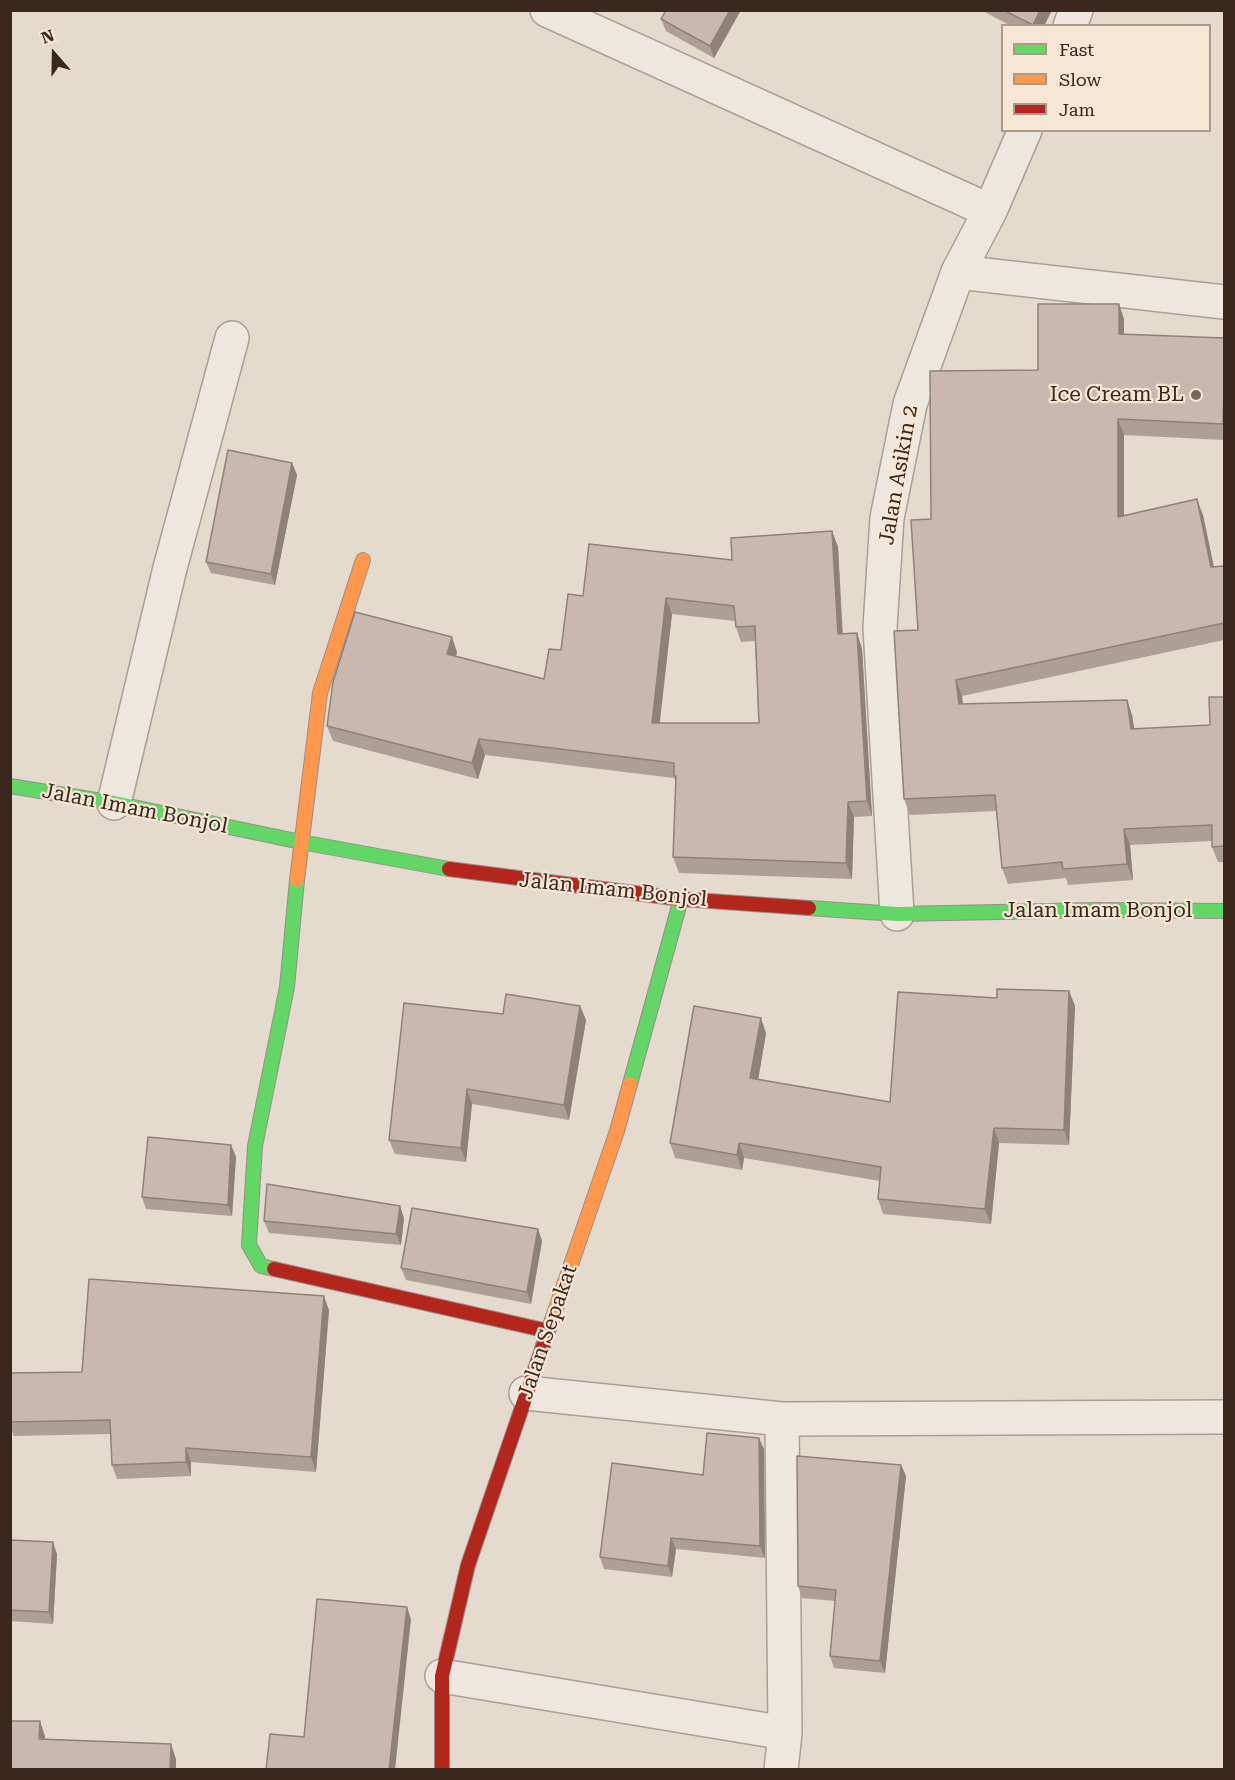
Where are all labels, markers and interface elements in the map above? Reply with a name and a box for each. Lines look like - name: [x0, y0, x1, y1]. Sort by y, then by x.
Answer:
- north arrow: [24, 24, 84, 84]
- legend: [1001, 24, 1211, 132]
- text: N: [39, 26, 57, 48]
- text: Fast: [1059, 39, 1094, 60]
- text: Slow: [1059, 69, 1101, 90]
- text: Jam: [1059, 99, 1095, 120]
- place label: Ice Cream BL: [1050, 382, 1184, 408]
- marker: Ice Cream BL: [1189, 388, 1203, 402]
- street label: Jalan Asikin 2: [874, 403, 924, 547]
- street label: Jalan Imam Bonjol: [40, 779, 230, 839]
- street label: Jalan Imam Bonjol: [518, 868, 708, 912]
- street label: Jalan Imam Bonjol: [1004, 898, 1192, 924]
- street label: Jalan Sepakat: [513, 1261, 583, 1403]

